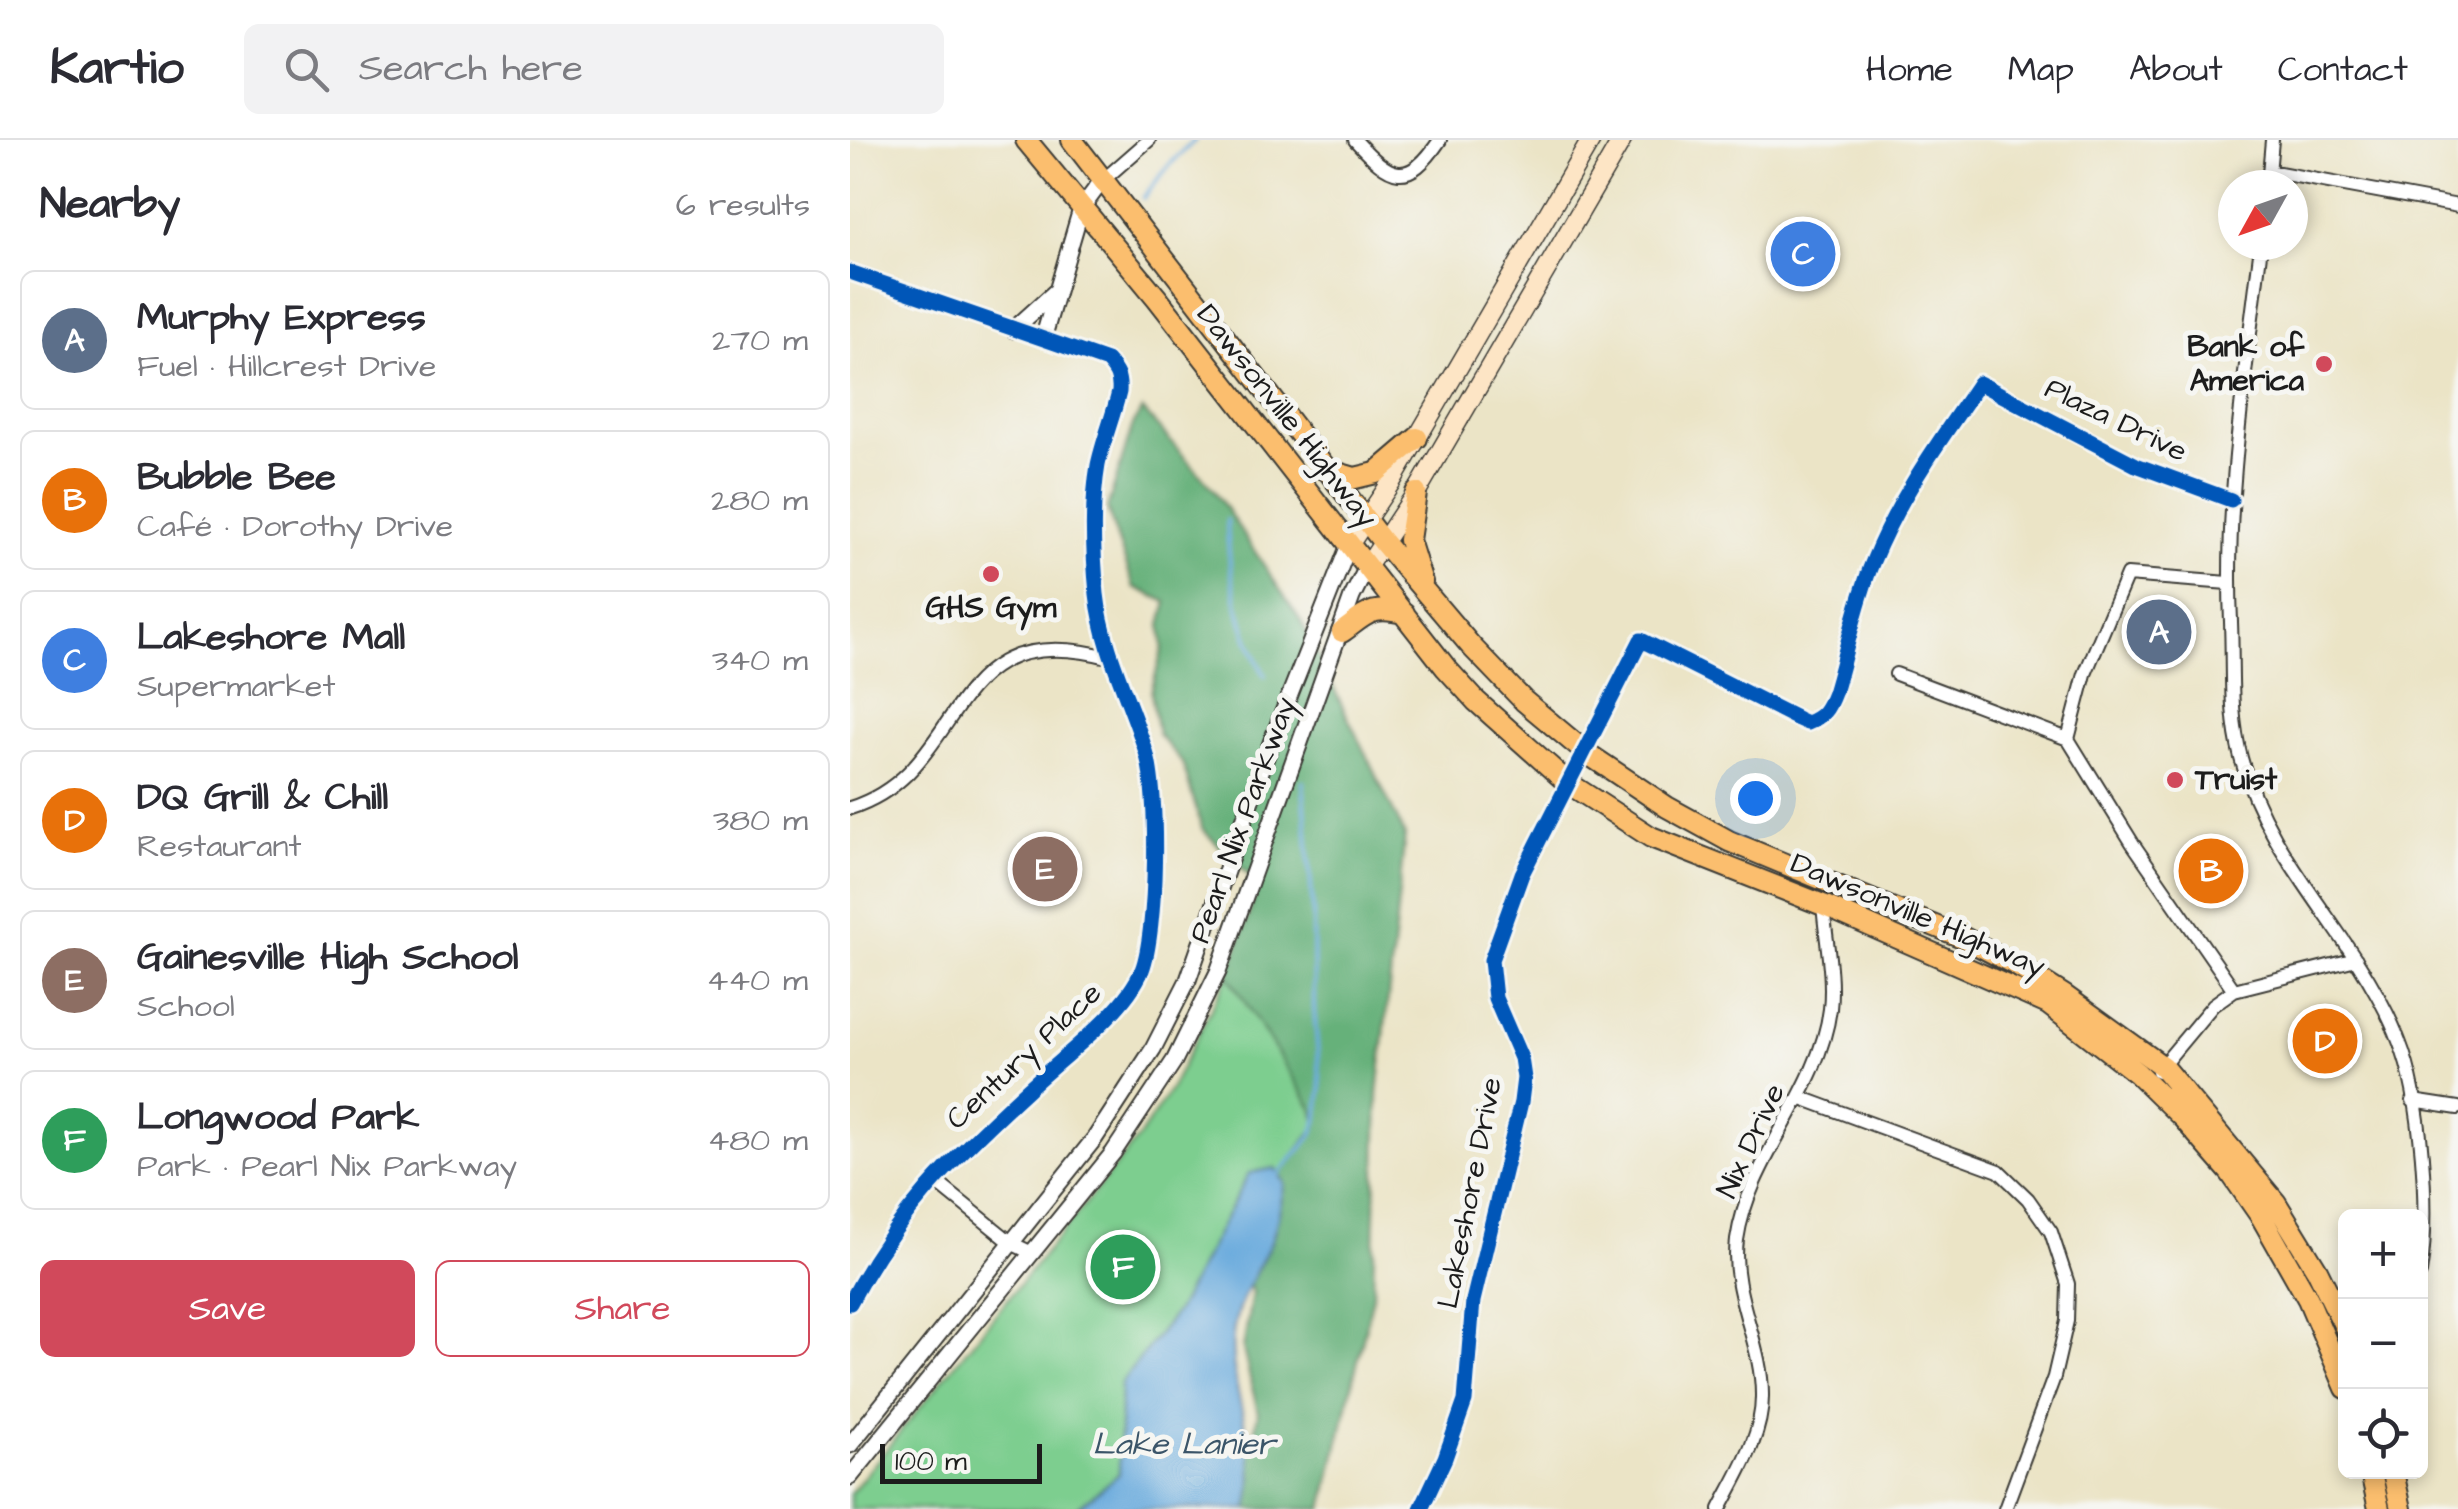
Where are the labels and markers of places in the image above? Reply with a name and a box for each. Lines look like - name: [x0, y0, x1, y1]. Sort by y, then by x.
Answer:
- pin: C: [1770, 216, 1836, 292]
- place label: Bank of America: [2187, 326, 2305, 402]
- marker: Bank of America: [2313, 353, 2335, 375]
- marker: GHS Gym: [980, 563, 1002, 585]
- place label: GHS Gym: [926, 587, 1057, 631]
- pin: A: [2126, 594, 2192, 670]
- place label: Truist: [2194, 759, 2278, 801]
- marker: Truist: [2164, 769, 2186, 791]
- pin: E: [1012, 832, 1078, 906]
- pin: B: [2178, 834, 2244, 908]
- pin: D: [2292, 1004, 2358, 1078]
- pin: F: [1090, 1230, 1156, 1304]

